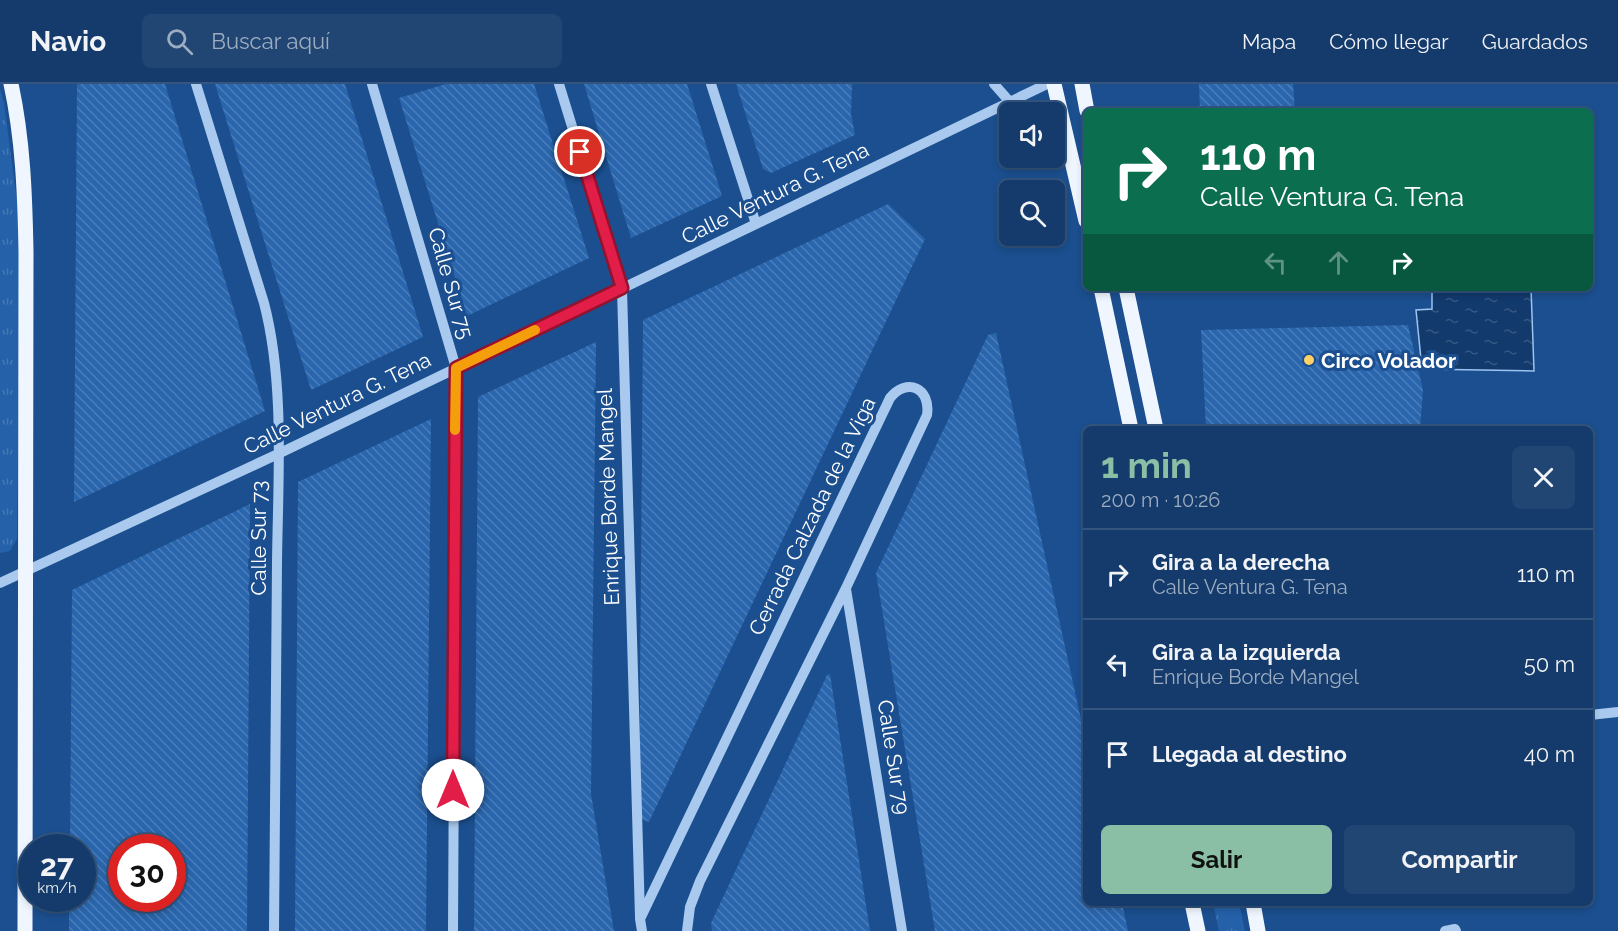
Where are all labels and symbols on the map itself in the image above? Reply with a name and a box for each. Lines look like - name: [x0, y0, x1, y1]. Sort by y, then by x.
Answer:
- pin: [554, 126, 605, 177]
- street label: Calle Ventura G. Tena: [677, 137, 873, 249]
- street label: Calle Sur 75: [423, 224, 479, 342]
- street label: Calle Ventura G. Tena: [239, 347, 435, 459]
- place label: Circo Volador: [1321, 348, 1456, 373]
- marker: Circo Volador: [1302, 353, 1316, 367]
- street label: Enrique Borde Mangel: [592, 388, 624, 606]
- street label: Cerrada Calzada de la Viga: [743, 393, 881, 639]
- street label: Calle Sur 73: [246, 481, 271, 595]
- street label: Calle Sur 79: [873, 698, 915, 816]
- position arrow: [421, 758, 485, 822]
- speed limit sign: 30: [108, 834, 186, 912]

